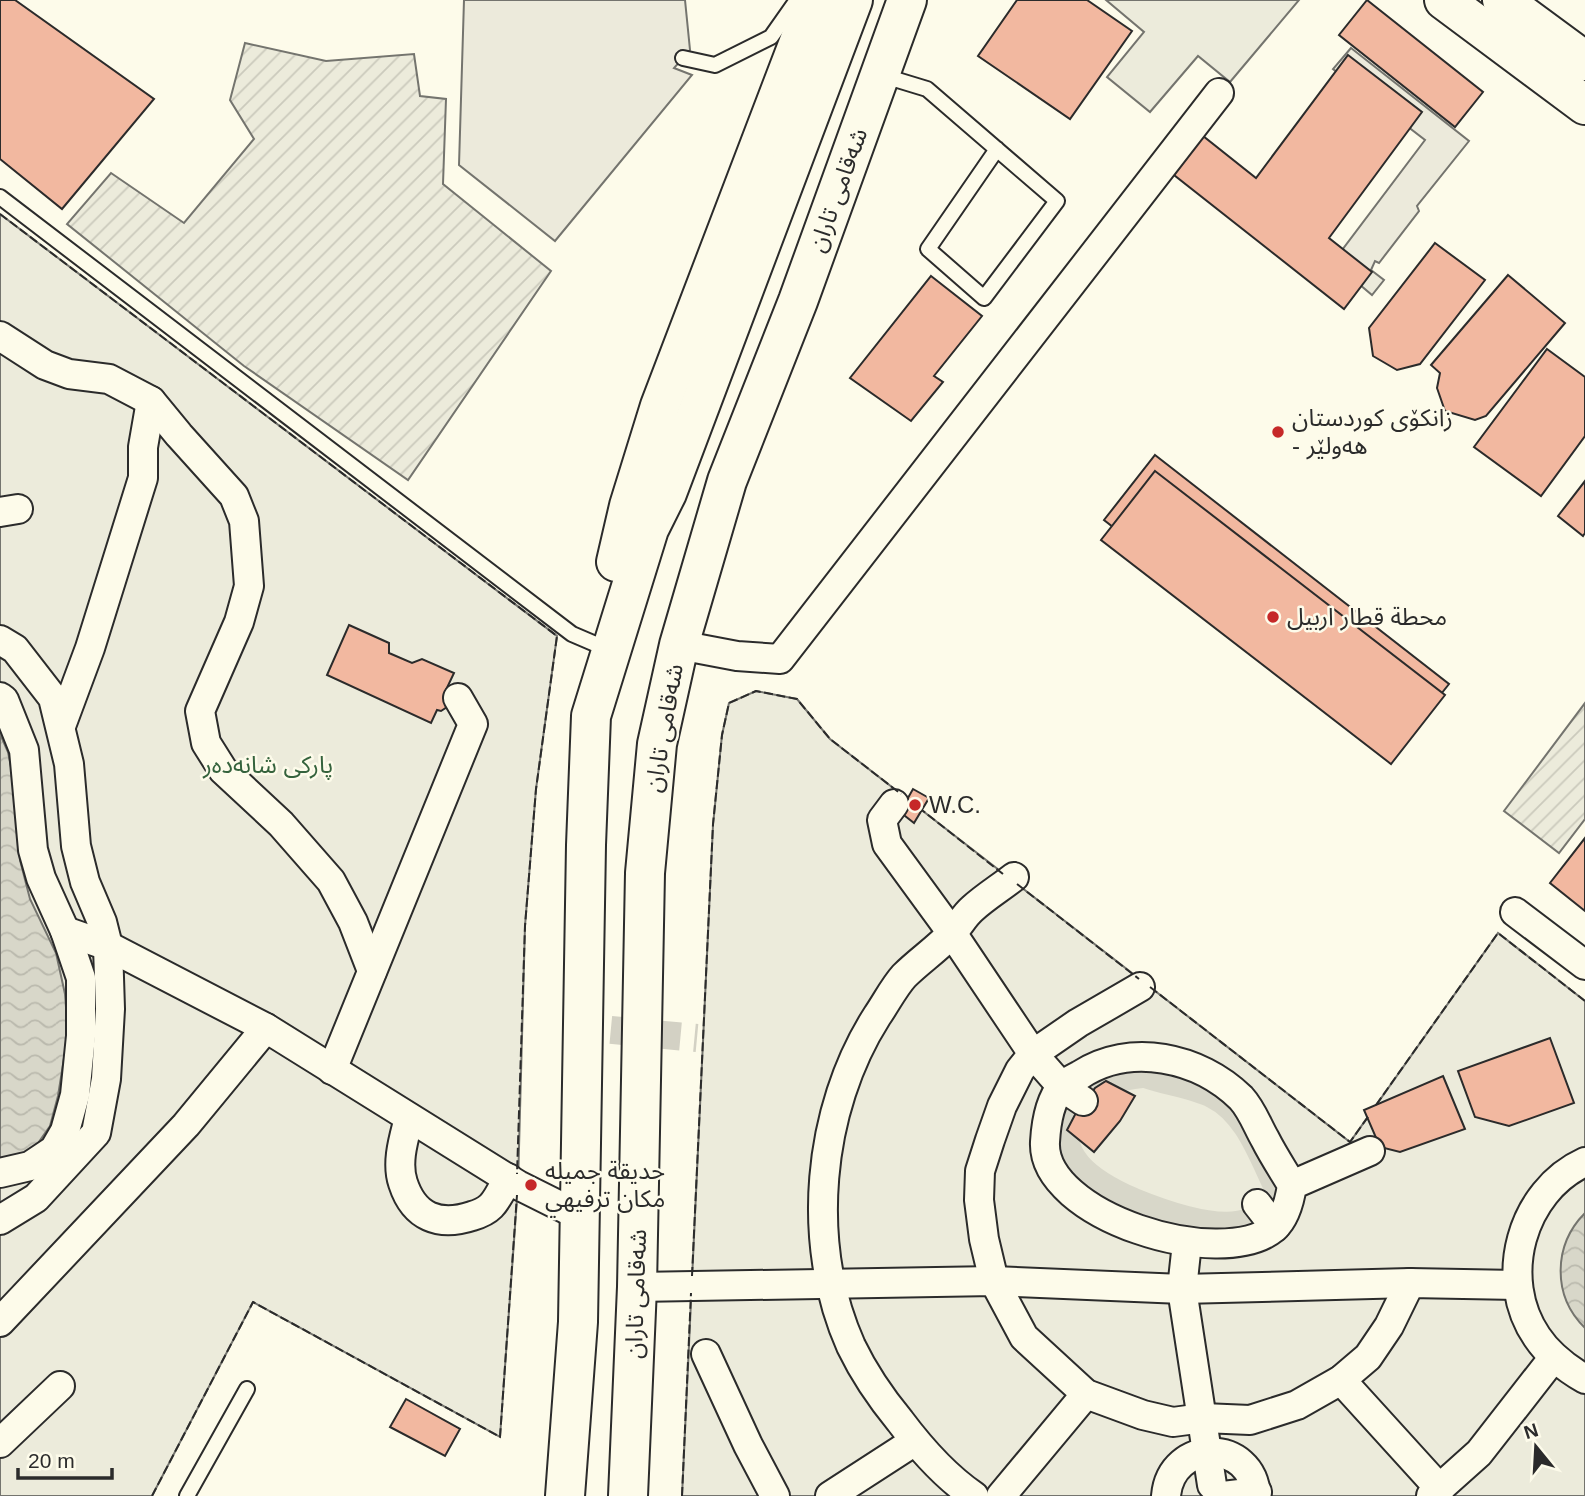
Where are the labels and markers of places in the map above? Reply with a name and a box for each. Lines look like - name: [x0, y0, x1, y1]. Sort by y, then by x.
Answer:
- place label: زانکۆی کوردستان - هەولێر: [1292, 404, 1453, 460]
- marker: زانکۆی کوردستان - هەولێر: [1270, 424, 1286, 440]
- place label: محطة قطار اربيل: [1287, 603, 1447, 631]
- marker: محطة قطار اربيل: [1265, 609, 1281, 625]
- place label: W.C.: [929, 791, 981, 818]
- marker: W.C.: [907, 797, 923, 813]
- place label: حديقة جميله مكان ترفيهي: [545, 1157, 665, 1218]
- marker: حديقة جميله مكان ترفيهي: [523, 1177, 539, 1193]

